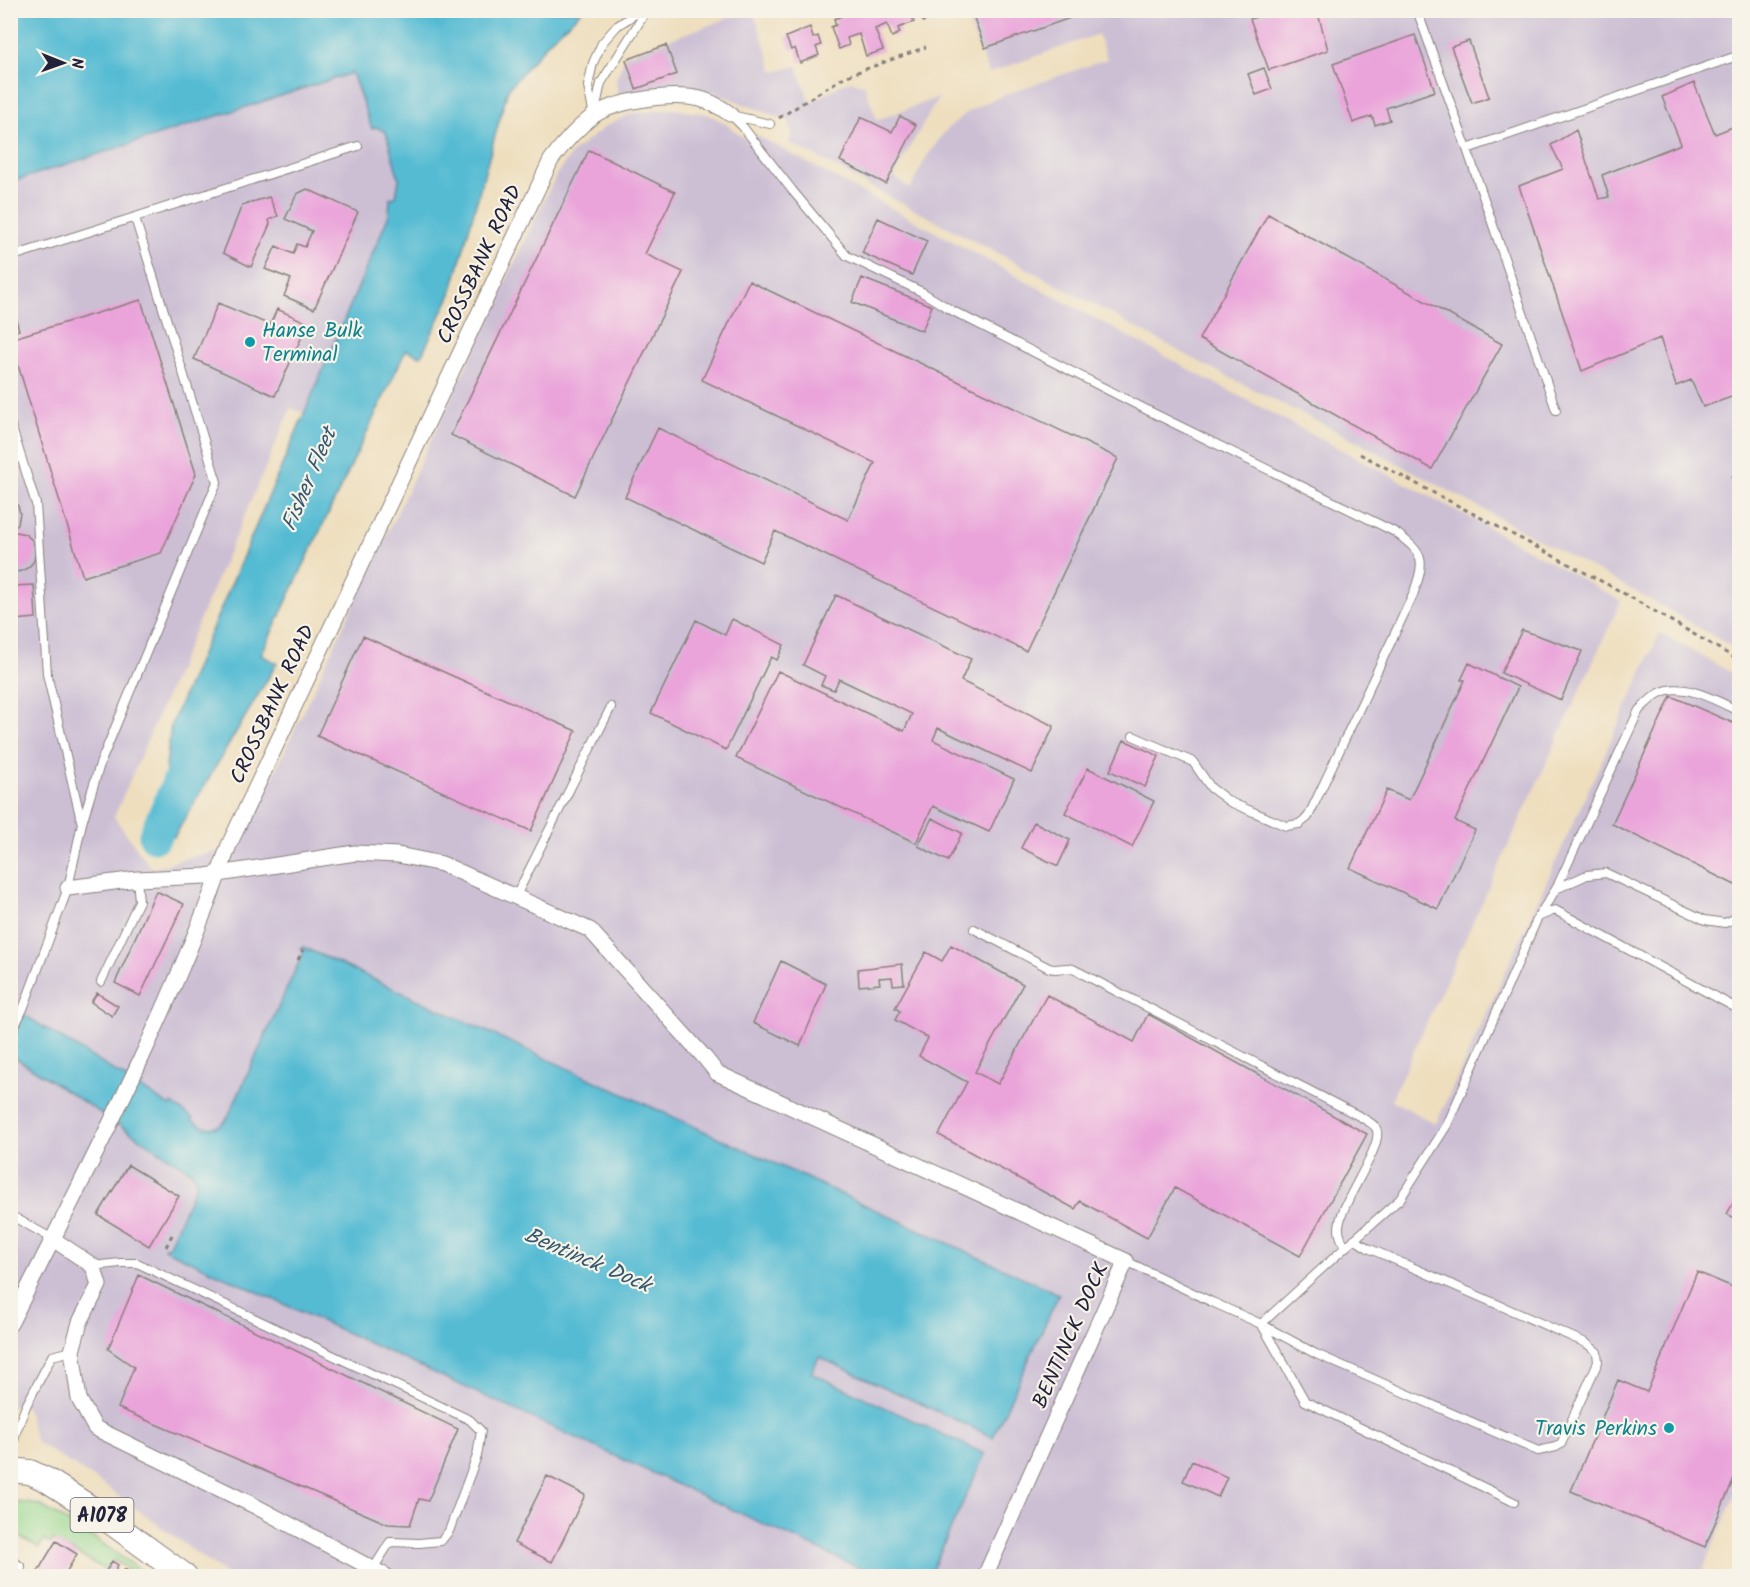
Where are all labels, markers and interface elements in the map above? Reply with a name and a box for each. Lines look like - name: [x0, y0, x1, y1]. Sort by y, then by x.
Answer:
- north arrow: [33, 33, 93, 93]
- text: N: [64, 58, 89, 69]
- street label: CROSSBANK ROAD: [429, 179, 532, 350]
- place label: Hanse Bulk Terminal: [262, 315, 363, 372]
- marker: Hanse Bulk Terminal: [243, 335, 257, 349]
- water label: Fisher Fleet: [273, 420, 349, 537]
- street label: CROSSBANK ROAD: [222, 619, 325, 790]
- water label: Bentinck Dock: [518, 1219, 659, 1305]
- street label: BENTINCK DOCK: [1024, 1257, 1119, 1414]
- place label: Travis Perkins: [1535, 1413, 1657, 1446]
- marker: Travis Perkins: [1662, 1421, 1676, 1435]
- road number: A1078: [70, 1498, 134, 1532]

